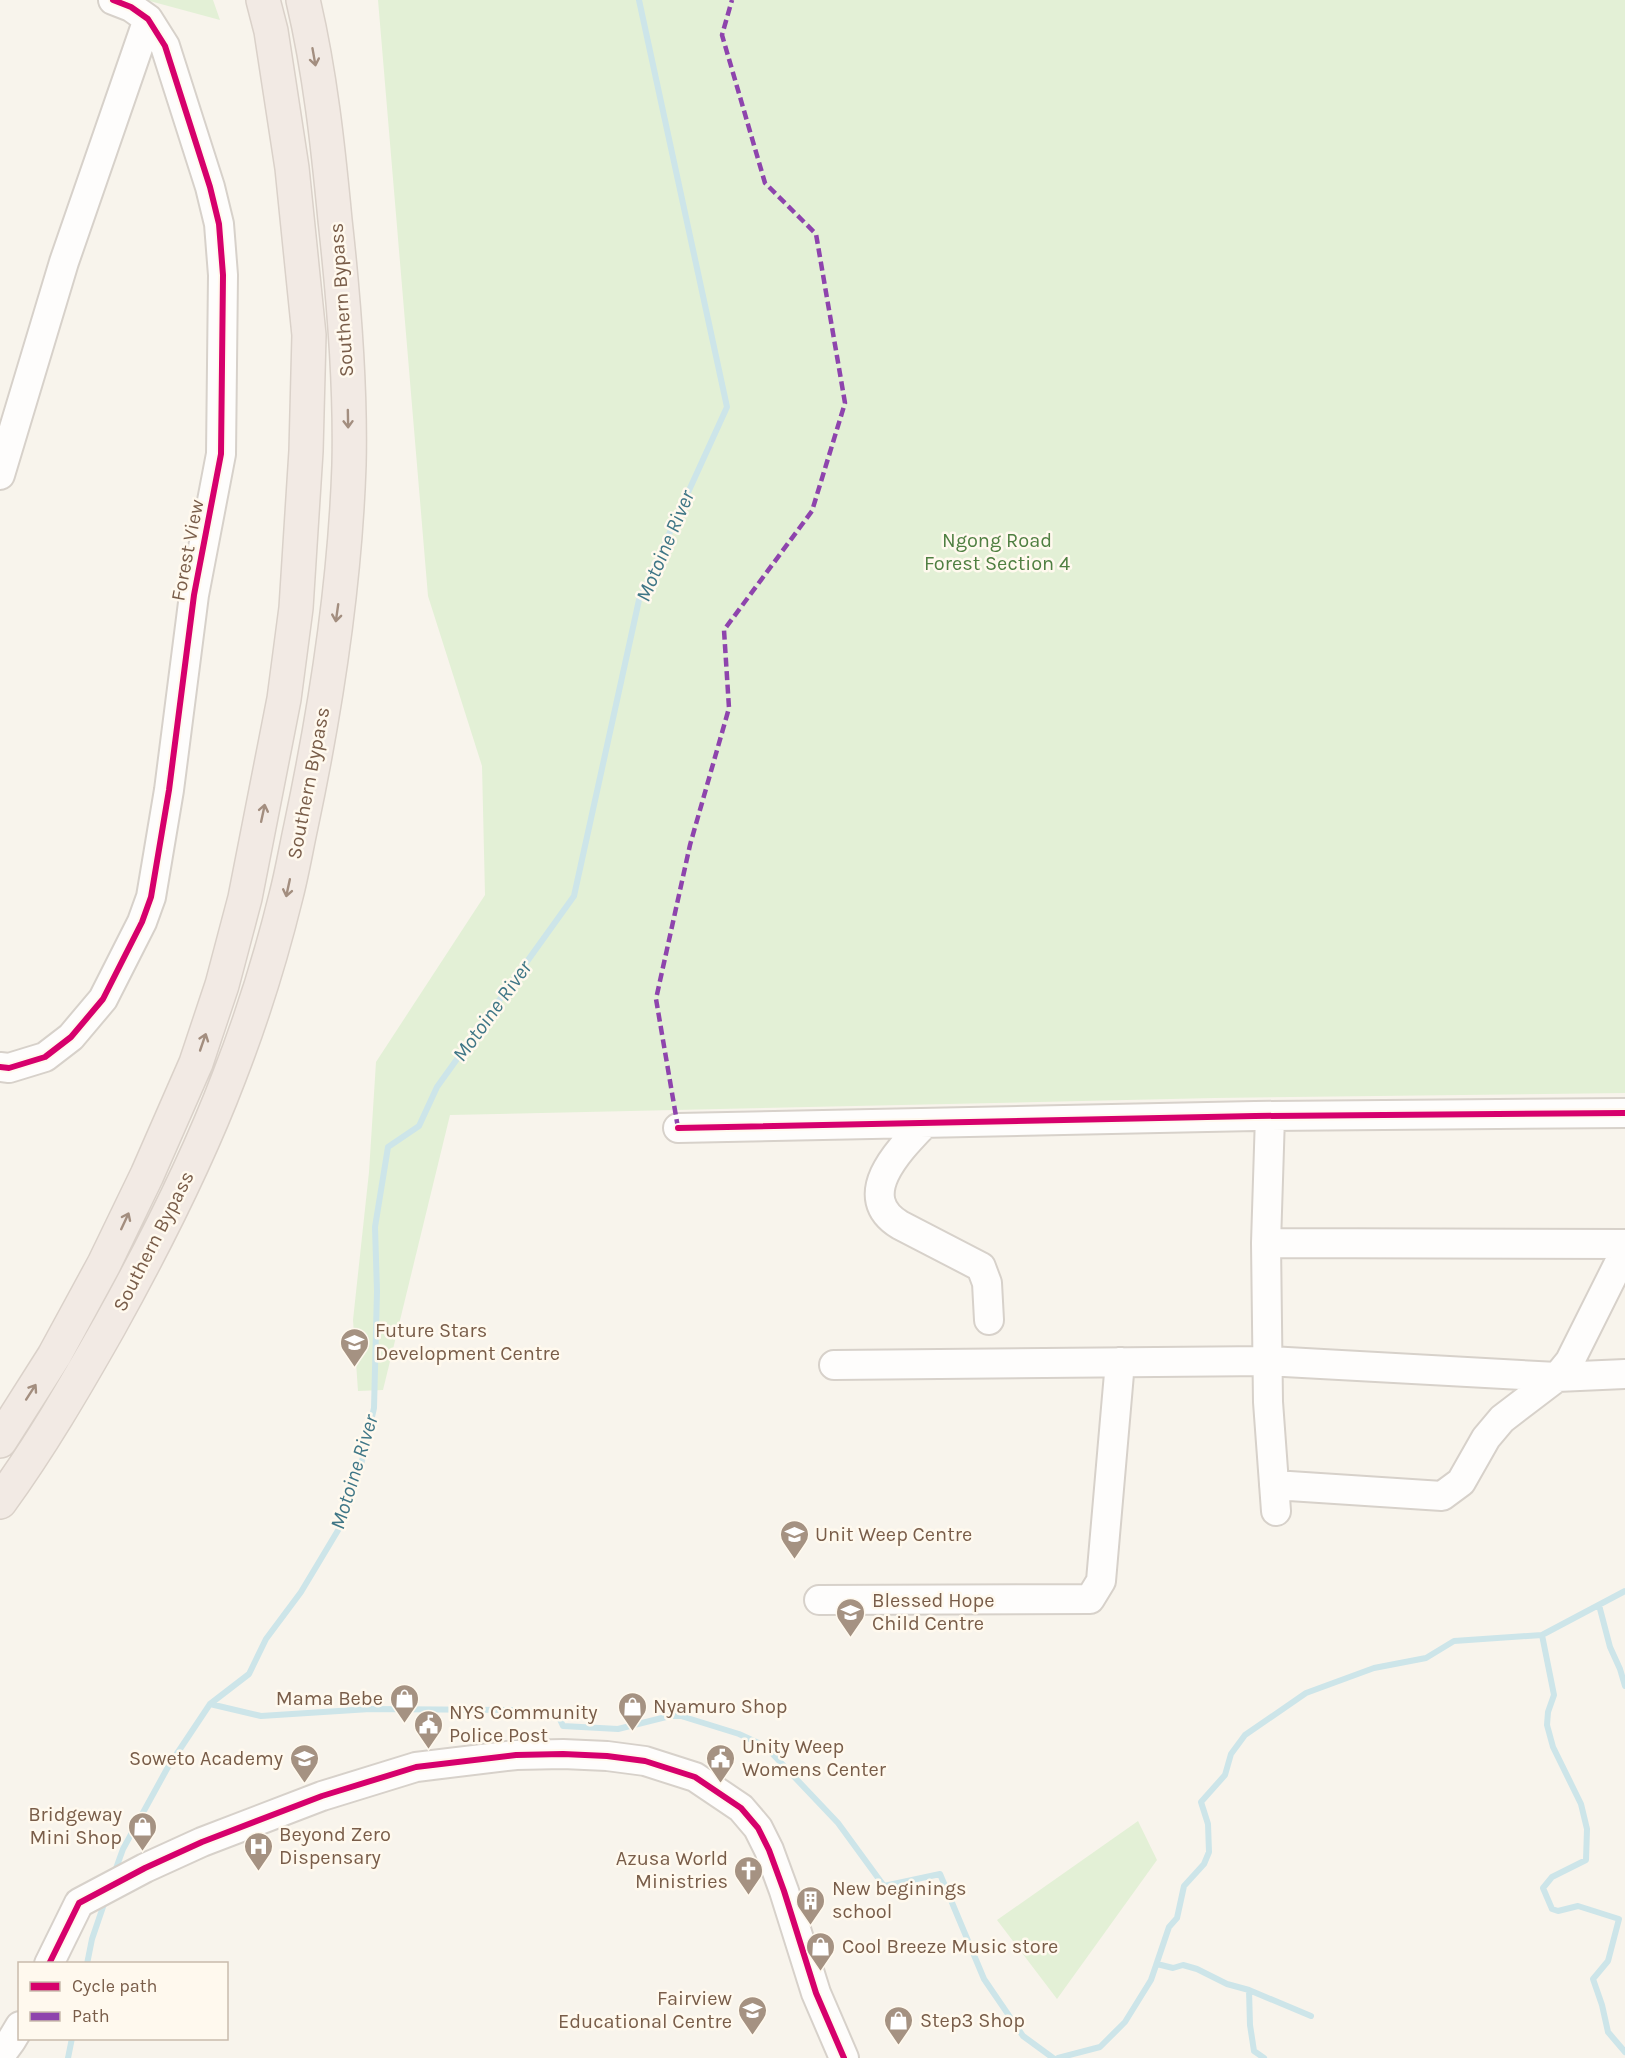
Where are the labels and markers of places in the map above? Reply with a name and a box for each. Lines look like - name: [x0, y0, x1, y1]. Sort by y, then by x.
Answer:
- place label: Future Stars Development Centre: [375, 1319, 560, 1365]
- school or university icon: Future Stars Development Centre: [338, 1326, 370, 1368]
- school or university icon: Unit Weep Centre: [778, 1518, 810, 1560]
- place label: Unit Weep Centre: [815, 1523, 972, 1546]
- place label: Blessed Hope Child Centre: [872, 1589, 994, 1635]
- school or university icon: Blessed Hope Child Centre: [835, 1596, 867, 1638]
- shop icon: Mama Bebe: [388, 1682, 420, 1724]
- place label: Mama Bebe: [276, 1687, 383, 1710]
- shop icon: Nyamuro Shop: [616, 1690, 648, 1732]
- place label: Nyamuro Shop: [653, 1695, 788, 1718]
- place label: NYS Community Police Post: [449, 1701, 598, 1747]
- public building icon: NYS Community Police Post: [412, 1708, 444, 1750]
- place label: Unity Weep Womens Center: [742, 1735, 887, 1781]
- school or university icon: Soweto Academy: [288, 1742, 320, 1784]
- public building icon: Unity Weep Womens Center: [705, 1742, 737, 1784]
- place label: Soweto Academy: [129, 1747, 283, 1770]
- place label: Bridgeway Mini Shop: [28, 1803, 122, 1849]
- shop icon: Bridgeway Mini Shop: [127, 1810, 159, 1852]
- place label: Beyond Zero Dispensary: [279, 1823, 391, 1869]
- hospital icon: Beyond Zero Dispensary: [242, 1830, 274, 1872]
- place label: Azusa World Ministries: [616, 1847, 728, 1893]
- church icon: Azusa World Ministries: [733, 1854, 765, 1896]
- place label: New beginings school: [832, 1877, 966, 1923]
- building icon: New beginings school: [795, 1884, 827, 1926]
- shop icon: Cool Breeze Music store: [805, 1930, 837, 1972]
- place label: Cool Breeze Music store: [842, 1935, 1058, 1958]
- place label: Fairview Educational Centre: [558, 1987, 732, 2033]
- school or university icon: Fairview Educational Centre: [737, 1994, 769, 2036]
- shop icon: Step3 Shop: [883, 2004, 915, 2046]
- place label: Step3 Shop: [920, 2009, 1025, 2032]

